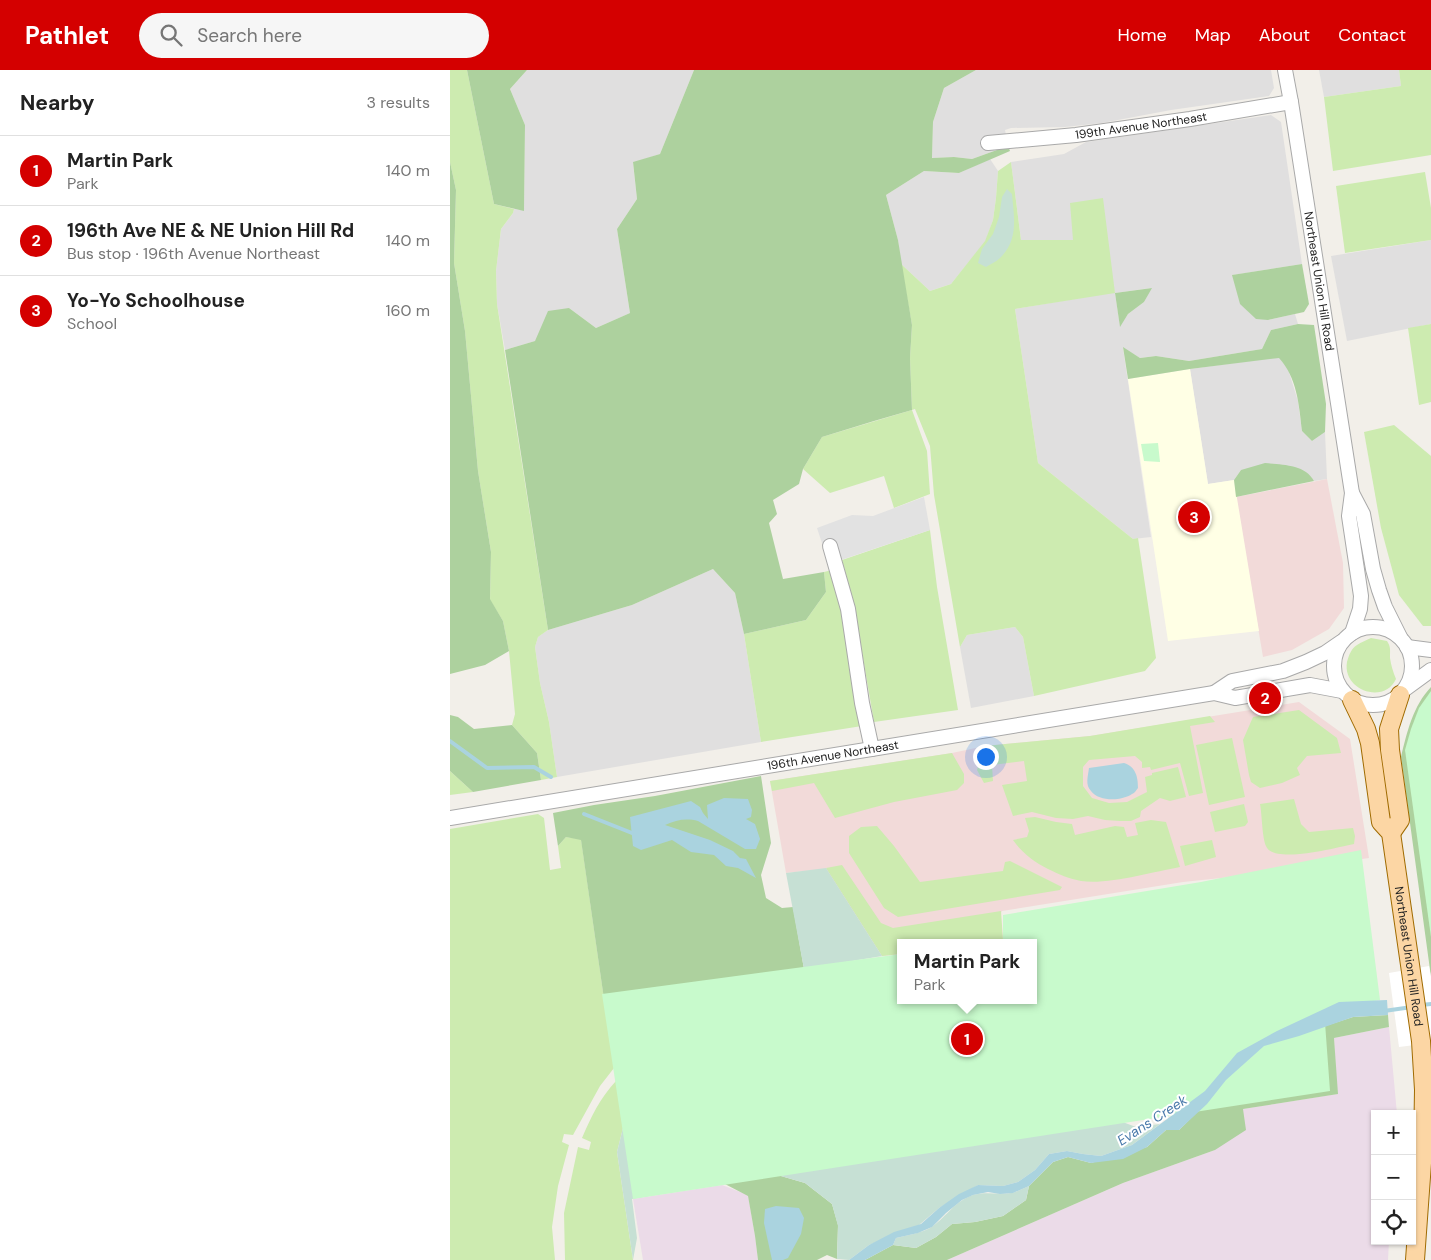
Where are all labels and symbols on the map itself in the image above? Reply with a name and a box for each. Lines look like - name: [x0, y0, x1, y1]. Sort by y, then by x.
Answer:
- street label: 199th Avenue Northeast: [1074, 108, 1208, 143]
- street label: Northeast Union Hill Road: [1300, 210, 1338, 352]
- pin: 3: [1178, 498, 1210, 536]
- pin: 2: [1249, 679, 1281, 717]
- street label: 196th Avenue Northeast: [766, 737, 900, 774]
- your location: [973, 744, 999, 770]
- street label: Northeast Union Hill Road: [1391, 885, 1427, 1027]
- pin: 1: [951, 1020, 983, 1058]
- water label: Evans Creek: [1114, 1090, 1191, 1149]

